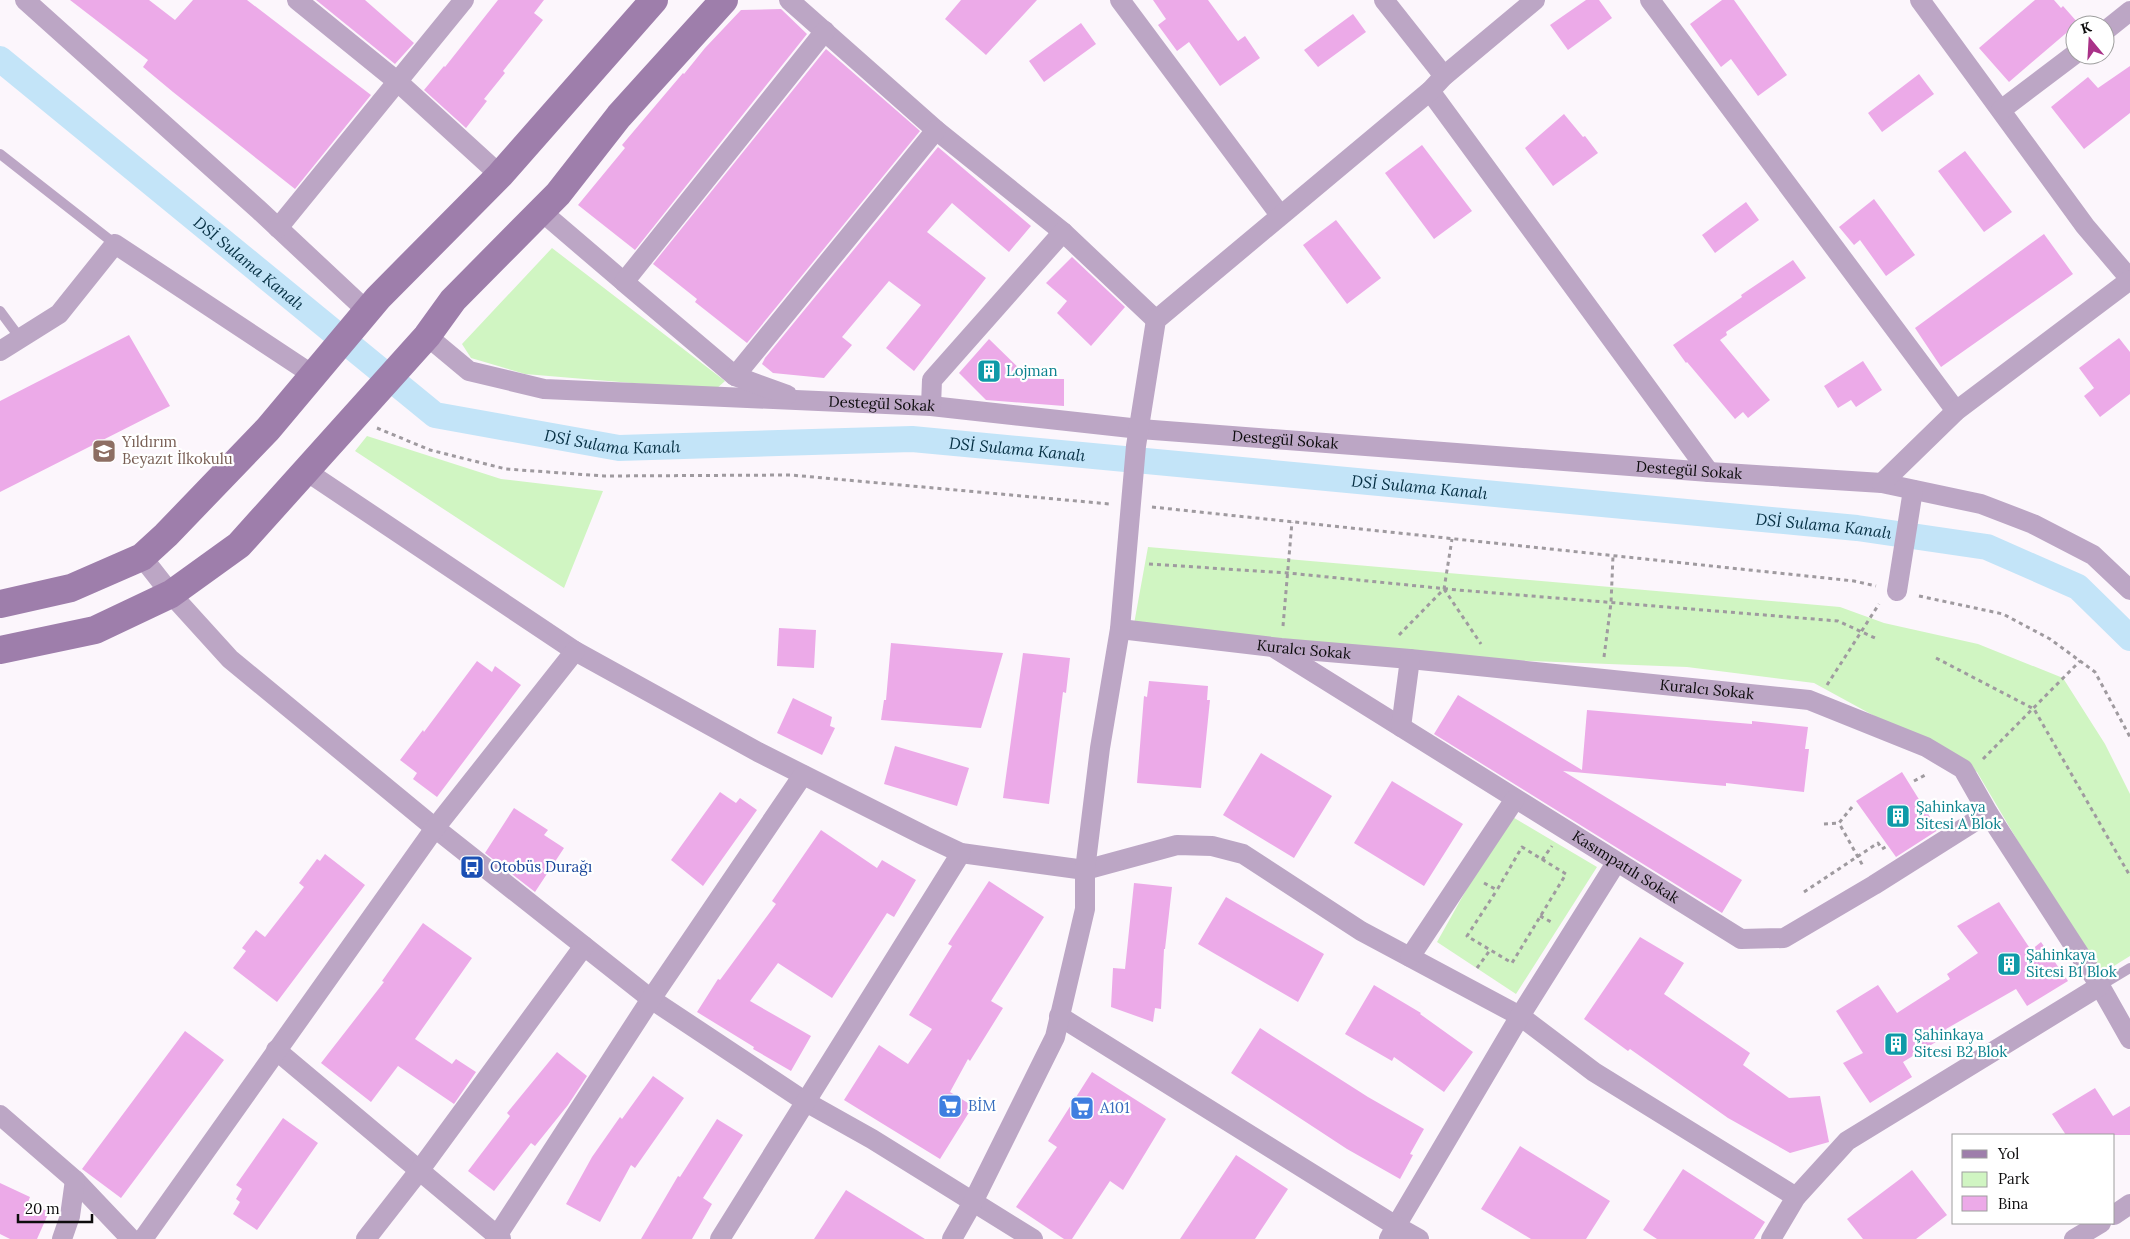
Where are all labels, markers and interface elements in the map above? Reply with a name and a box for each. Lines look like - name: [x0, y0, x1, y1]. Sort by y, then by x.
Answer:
- north arrow: [2065, 15, 2115, 65]
- text: K: [2078, 18, 2094, 38]
- water label: DSİ Sulama Kanalı: [190, 212, 309, 314]
- building icon: Lojman: [976, 358, 1002, 384]
- place label: Lojman: [1006, 361, 1058, 380]
- street label: Destegül Sokak: [828, 392, 936, 415]
- water label: DSİ Sulama Kanalı: [543, 425, 681, 458]
- street label: Destegül Sokak: [1231, 426, 1339, 453]
- place label: Yıldırım Beyazıt İlkokulu: [121, 432, 233, 468]
- water label: DSİ Sulama Kanalı: [948, 433, 1086, 465]
- school or university icon: Yıldırım Beyazıt İlkokulu: [91, 438, 117, 464]
- street label: Destegül Sokak: [1635, 456, 1743, 483]
- water label: DSİ Sulama Kanalı: [1350, 470, 1489, 503]
- water label: DSİ Sulama Kanalı: [1755, 508, 1893, 543]
- street label: Kuralcı Sokak: [1256, 635, 1352, 663]
- street label: Kuralcı Sokak: [1659, 675, 1755, 703]
- place label: Şahinkaya Sitesi A Blok: [1916, 797, 2001, 833]
- building icon: Şahinkaya Sitesi A Blok: [1885, 803, 1911, 829]
- street label: Kasımpatılı Sokak: [1569, 826, 1683, 907]
- bus stop icon: Otobüs Durağı: [459, 854, 485, 880]
- place label: Otobüs Durağı: [490, 857, 592, 876]
- place label: Şahinkaya Sitesi B1 Blok: [2026, 945, 2117, 981]
- building icon: Şahinkaya Sitesi B1 Blok: [1996, 951, 2022, 977]
- place label: Şahinkaya Sitesi B2 Blok: [1914, 1025, 2007, 1061]
- building icon: Şahinkaya Sitesi B2 Blok: [1883, 1031, 1909, 1057]
- supermarket icon: BİM: [937, 1093, 963, 1119]
- supermarket icon: A101: [1069, 1095, 1095, 1121]
- place label: BİM: [968, 1096, 996, 1115]
- place label: A101: [1099, 1098, 1130, 1117]
- legend: [1952, 1134, 2115, 1224]
- text: Yol: [1997, 1144, 2019, 1163]
- text: Park: [1998, 1169, 2029, 1188]
- scale bar: [18, 1192, 91, 1224]
- text: Bina: [1998, 1194, 2029, 1213]
- text: 20 m: [25, 1199, 60, 1218]

